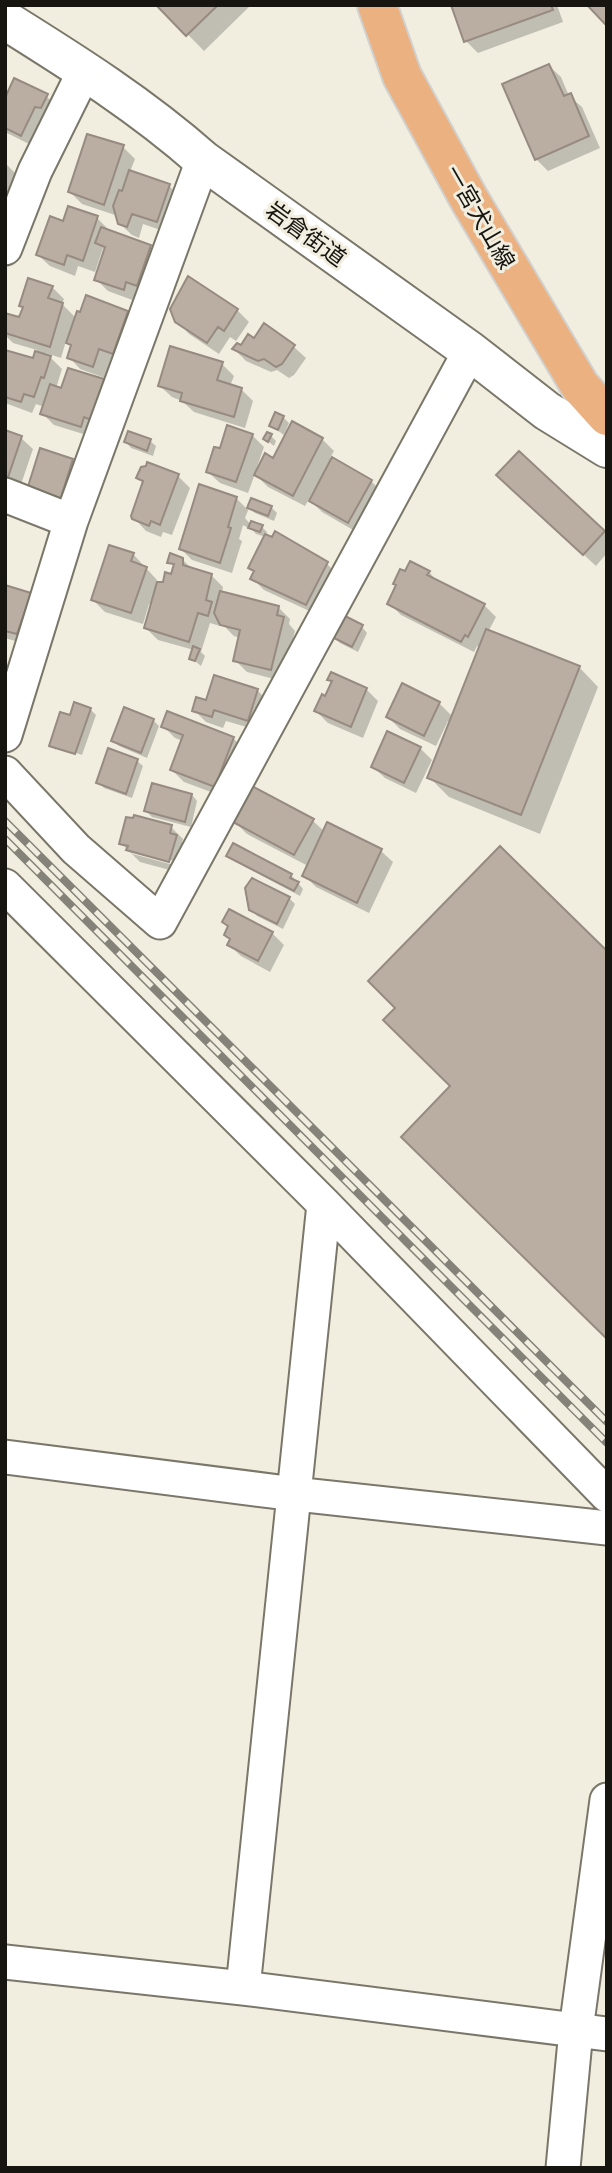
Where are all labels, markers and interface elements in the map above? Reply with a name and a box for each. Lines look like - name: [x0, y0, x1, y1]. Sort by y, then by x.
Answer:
- street label: 一宮犬山線: [439, 160, 522, 274]
- street label: 岩倉街道: [261, 195, 352, 272]

